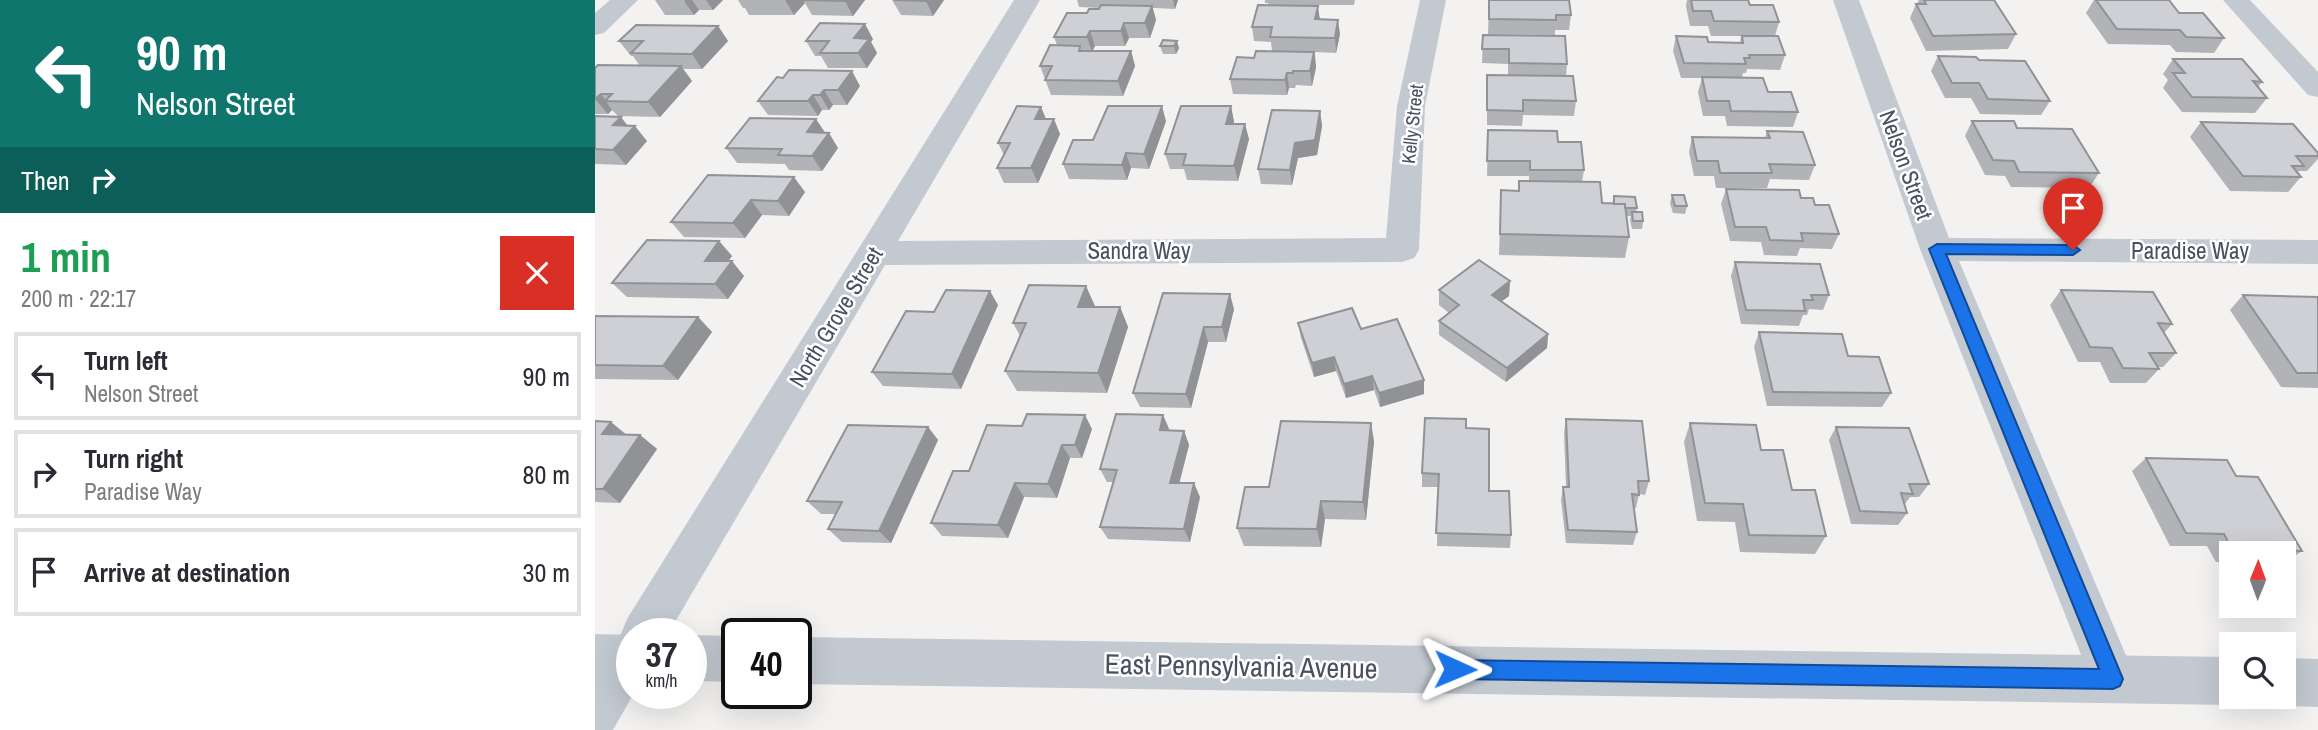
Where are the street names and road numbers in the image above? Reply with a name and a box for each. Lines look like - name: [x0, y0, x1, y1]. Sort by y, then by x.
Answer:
- street label: Kelly Street: [1395, 82, 1429, 165]
- street label: Nelson Street: [1872, 106, 1941, 224]
- street label: Sandra Way: [1087, 235, 1191, 266]
- street label: Paradise Way: [2131, 235, 2249, 266]
- street label: North Grove Street: [782, 241, 890, 393]
- street label: East Pennsylvania Avenue: [1104, 645, 1378, 687]

